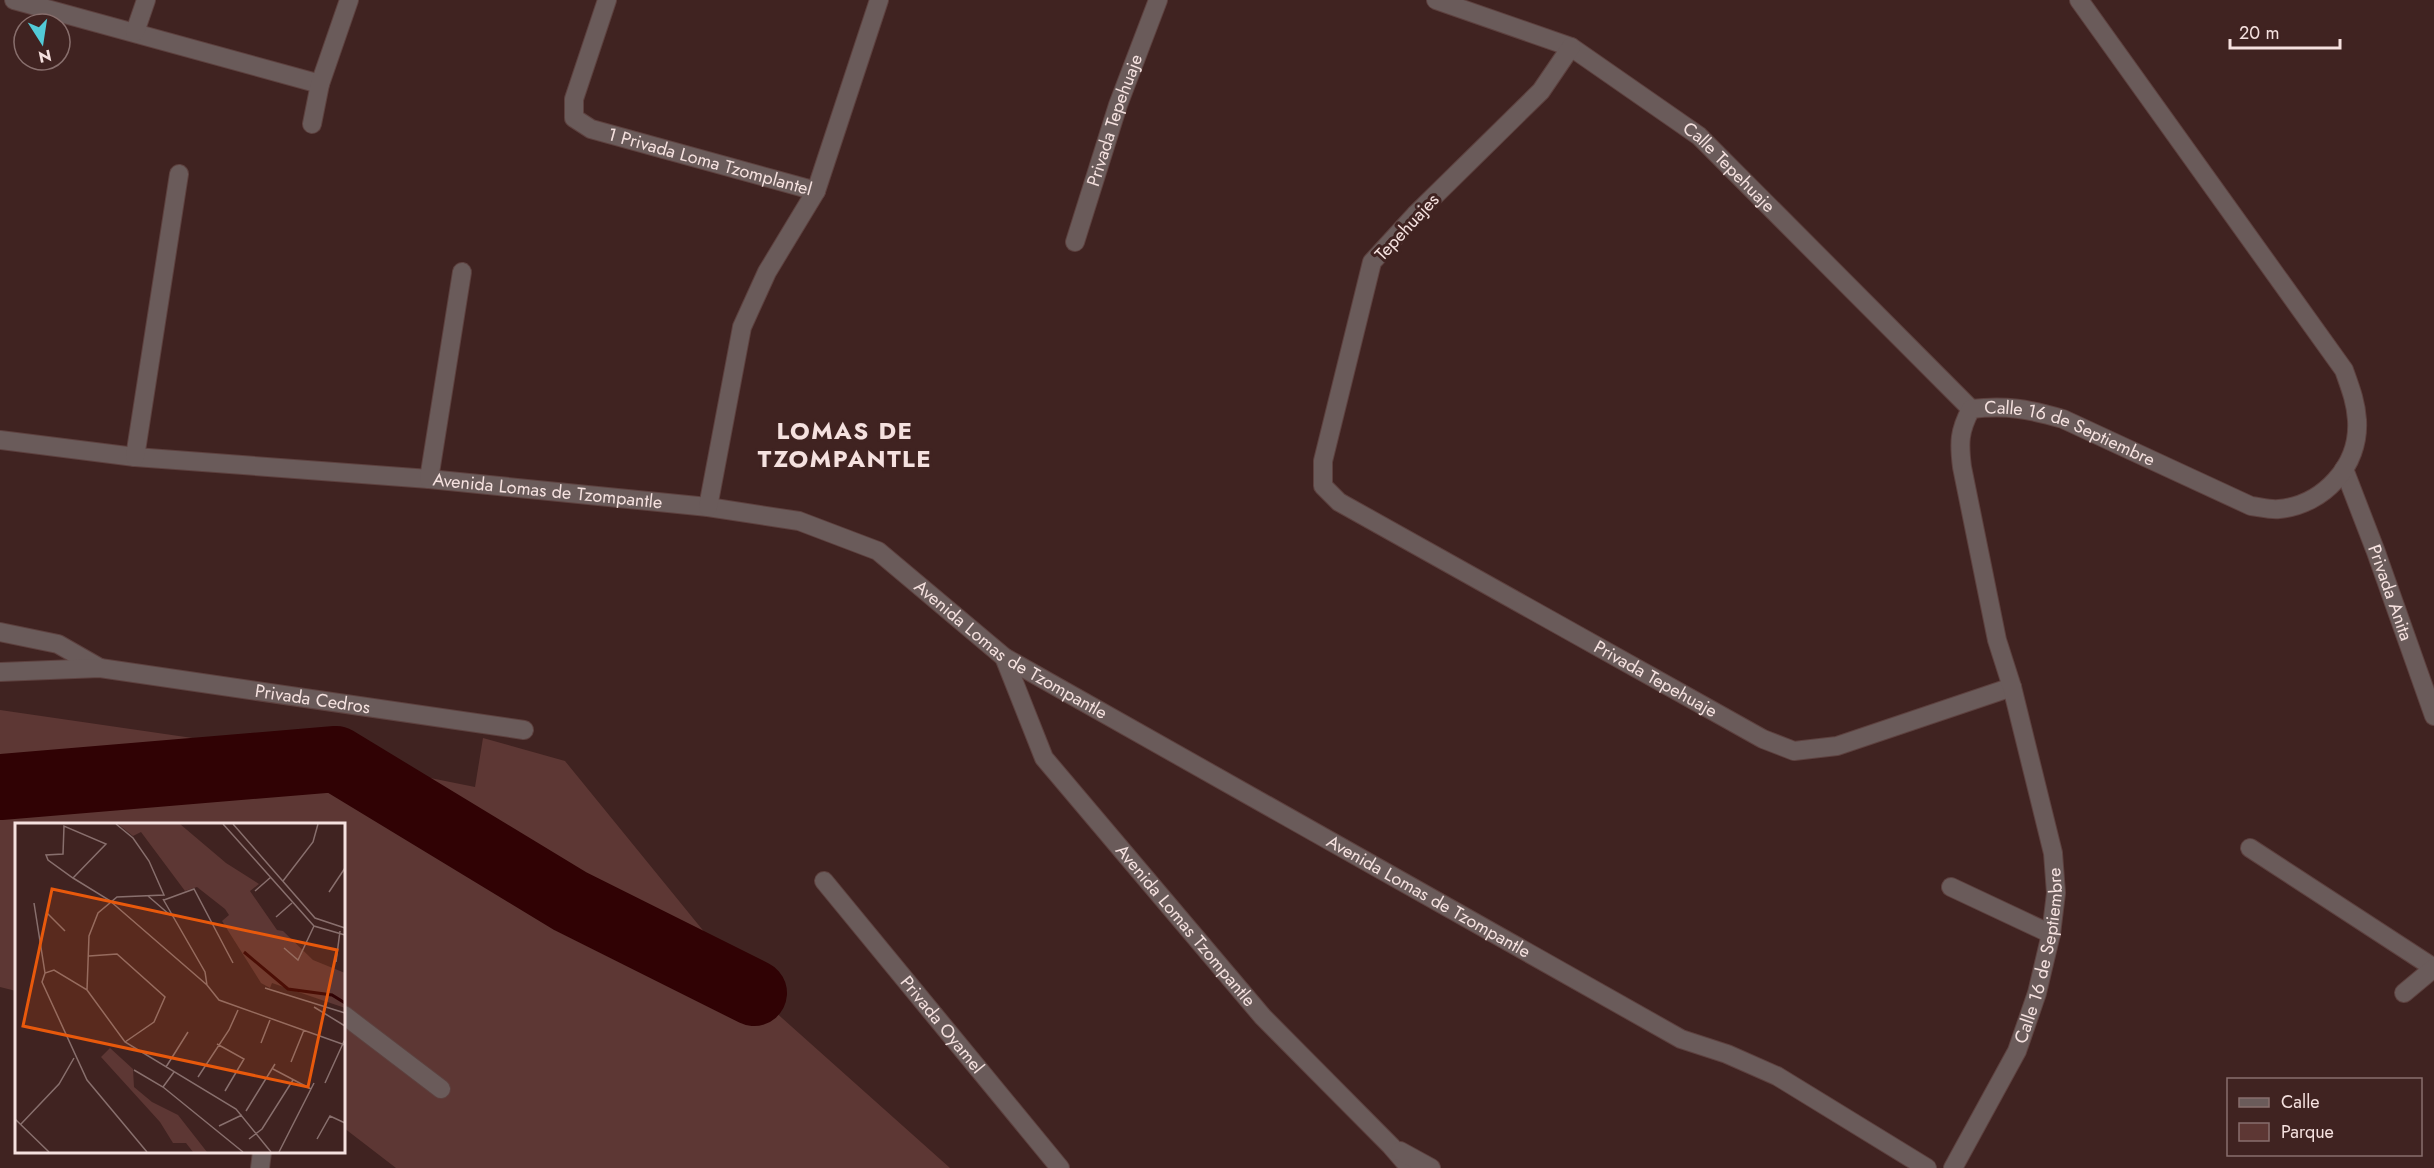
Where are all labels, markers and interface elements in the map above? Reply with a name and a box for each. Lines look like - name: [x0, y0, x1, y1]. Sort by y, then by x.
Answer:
- north arrow: [12, 12, 72, 72]
- scale bar: [2230, 12, 2340, 50]
- text: 20 m: [2239, 20, 2279, 46]
- text: N: [36, 44, 54, 69]
- street label: Privada Tepehuaje: [1080, 50, 1149, 190]
- street label: Calle Tepehuaje: [1677, 115, 1781, 219]
- street label: 1 Privada Loma Tzomplantel: [605, 121, 815, 202]
- street label: Tepehuajes: [1369, 187, 1445, 267]
- street label: Calle 16 de Septiembre: [1984, 394, 2159, 473]
- district label: LOMAS DE TZOMPANTLE: [758, 413, 932, 476]
- street label: Avenida Lomas de Tzompantle: [432, 466, 664, 515]
- street label: Privada Anita: [2361, 541, 2419, 644]
- street label: Avenida Lomas de Tzompantle: [909, 574, 1112, 726]
- street label: Privada Tepehuaje: [1589, 634, 1722, 724]
- street label: Privada Cedros: [253, 678, 372, 720]
- inset map: [15, 823, 345, 1153]
- street label: Avenida Lomas de Tzompantle: [1322, 829, 1535, 965]
- street label: Avenida Lomas Tzompantle: [1109, 839, 1262, 1012]
- street label: Calle 16 de Septiembre: [2008, 867, 2069, 1047]
- street label: Privada Oyamel: [894, 970, 990, 1079]
- legend: [2227, 1078, 2422, 1156]
- text: Calle: [2281, 1089, 2320, 1115]
- text: Parque: [2281, 1119, 2334, 1145]

